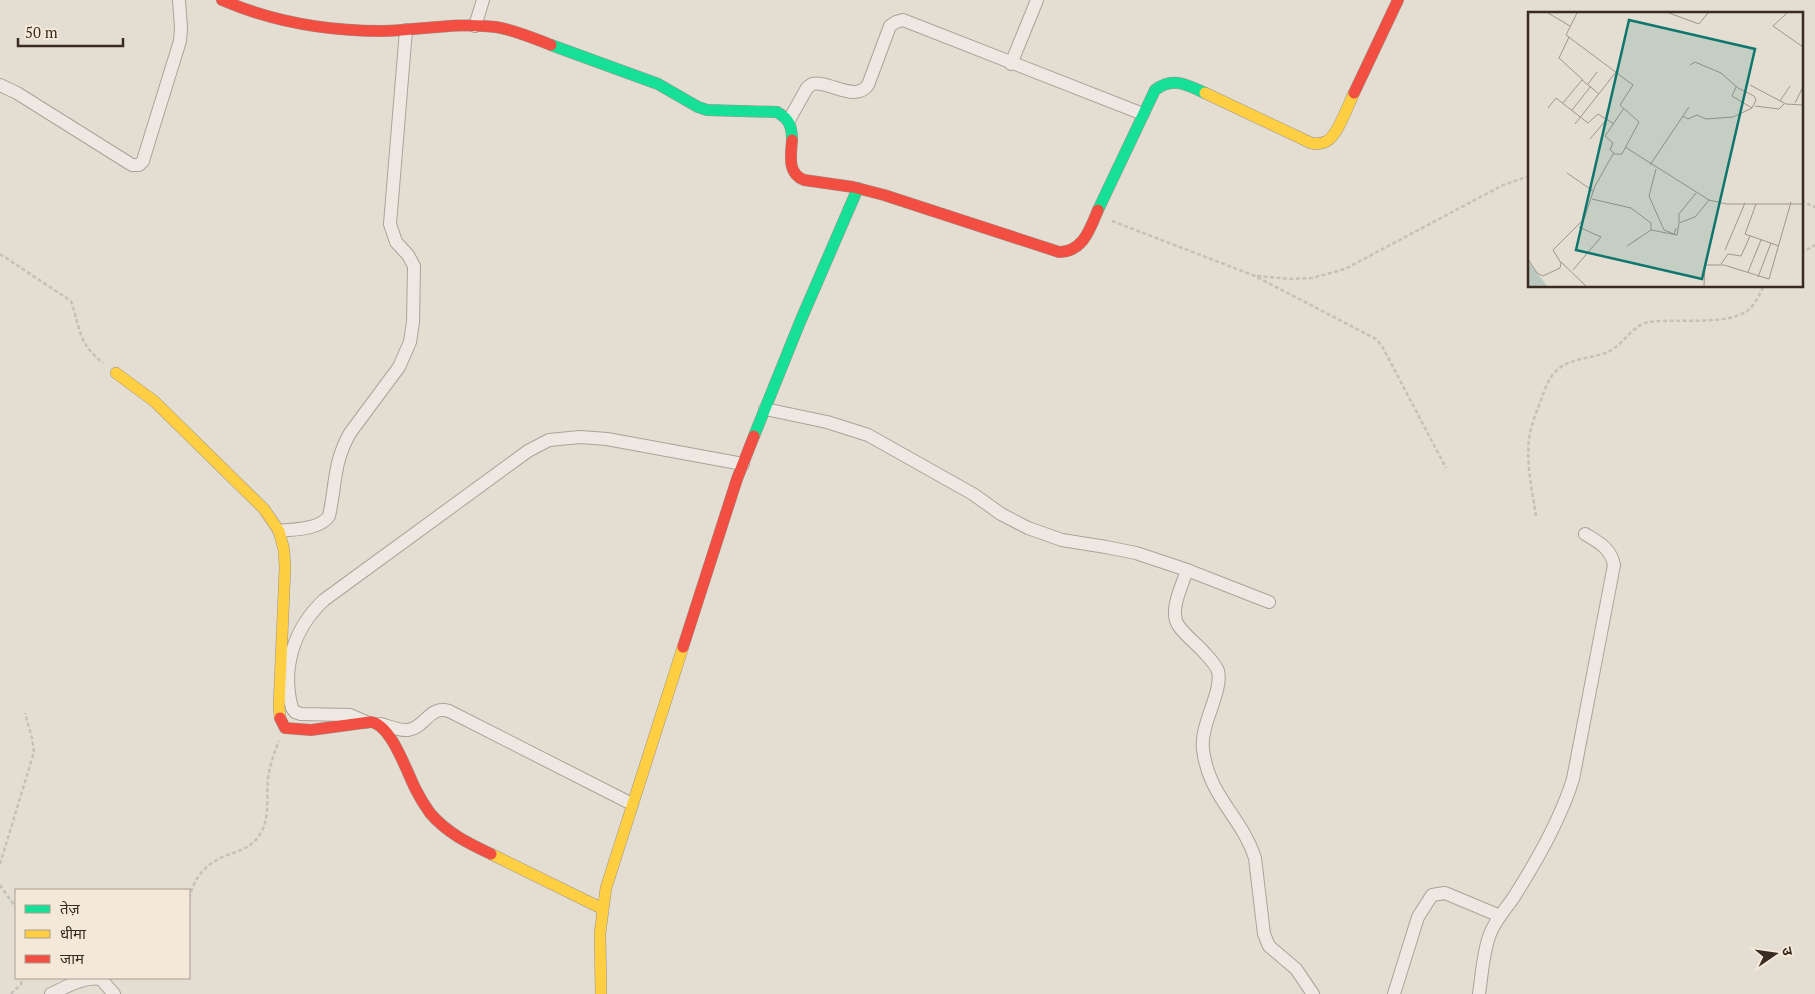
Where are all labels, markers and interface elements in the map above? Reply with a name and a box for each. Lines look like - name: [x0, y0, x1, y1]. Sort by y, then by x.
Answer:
- inset map: [1528, 12, 1802, 288]
- scale bar: [18, 15, 122, 47]
- text: 50 m: [25, 22, 58, 42]
- legend: [15, 889, 190, 979]
- text: तेज़: [60, 898, 81, 918]
- text: धीमा: [60, 923, 87, 943]
- north arrow: [1750, 929, 1800, 979]
- text: उ: [1778, 945, 1799, 958]
- text: जाम: [60, 948, 85, 968]

